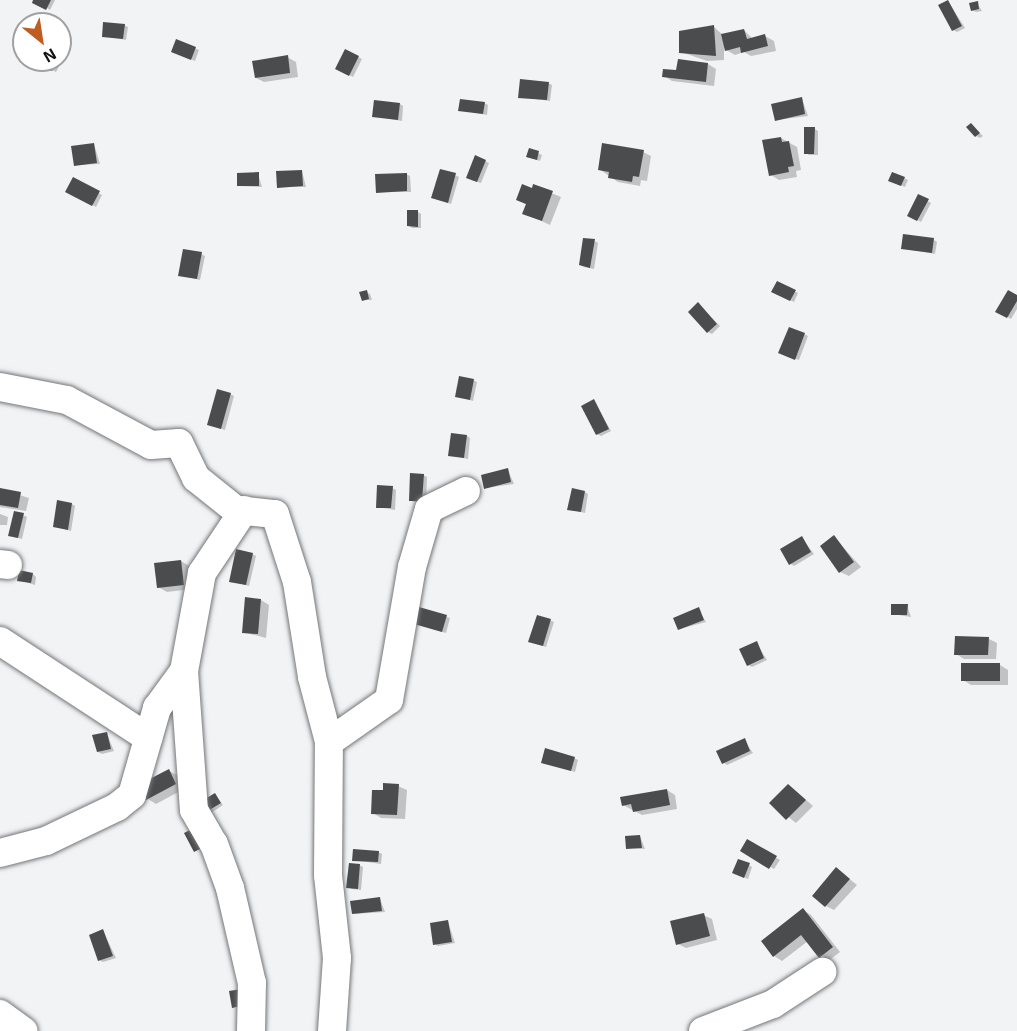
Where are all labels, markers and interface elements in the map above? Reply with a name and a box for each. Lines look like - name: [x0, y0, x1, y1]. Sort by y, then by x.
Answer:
- north arrow: [12, 12, 72, 72]
- text: N: [40, 45, 60, 67]

